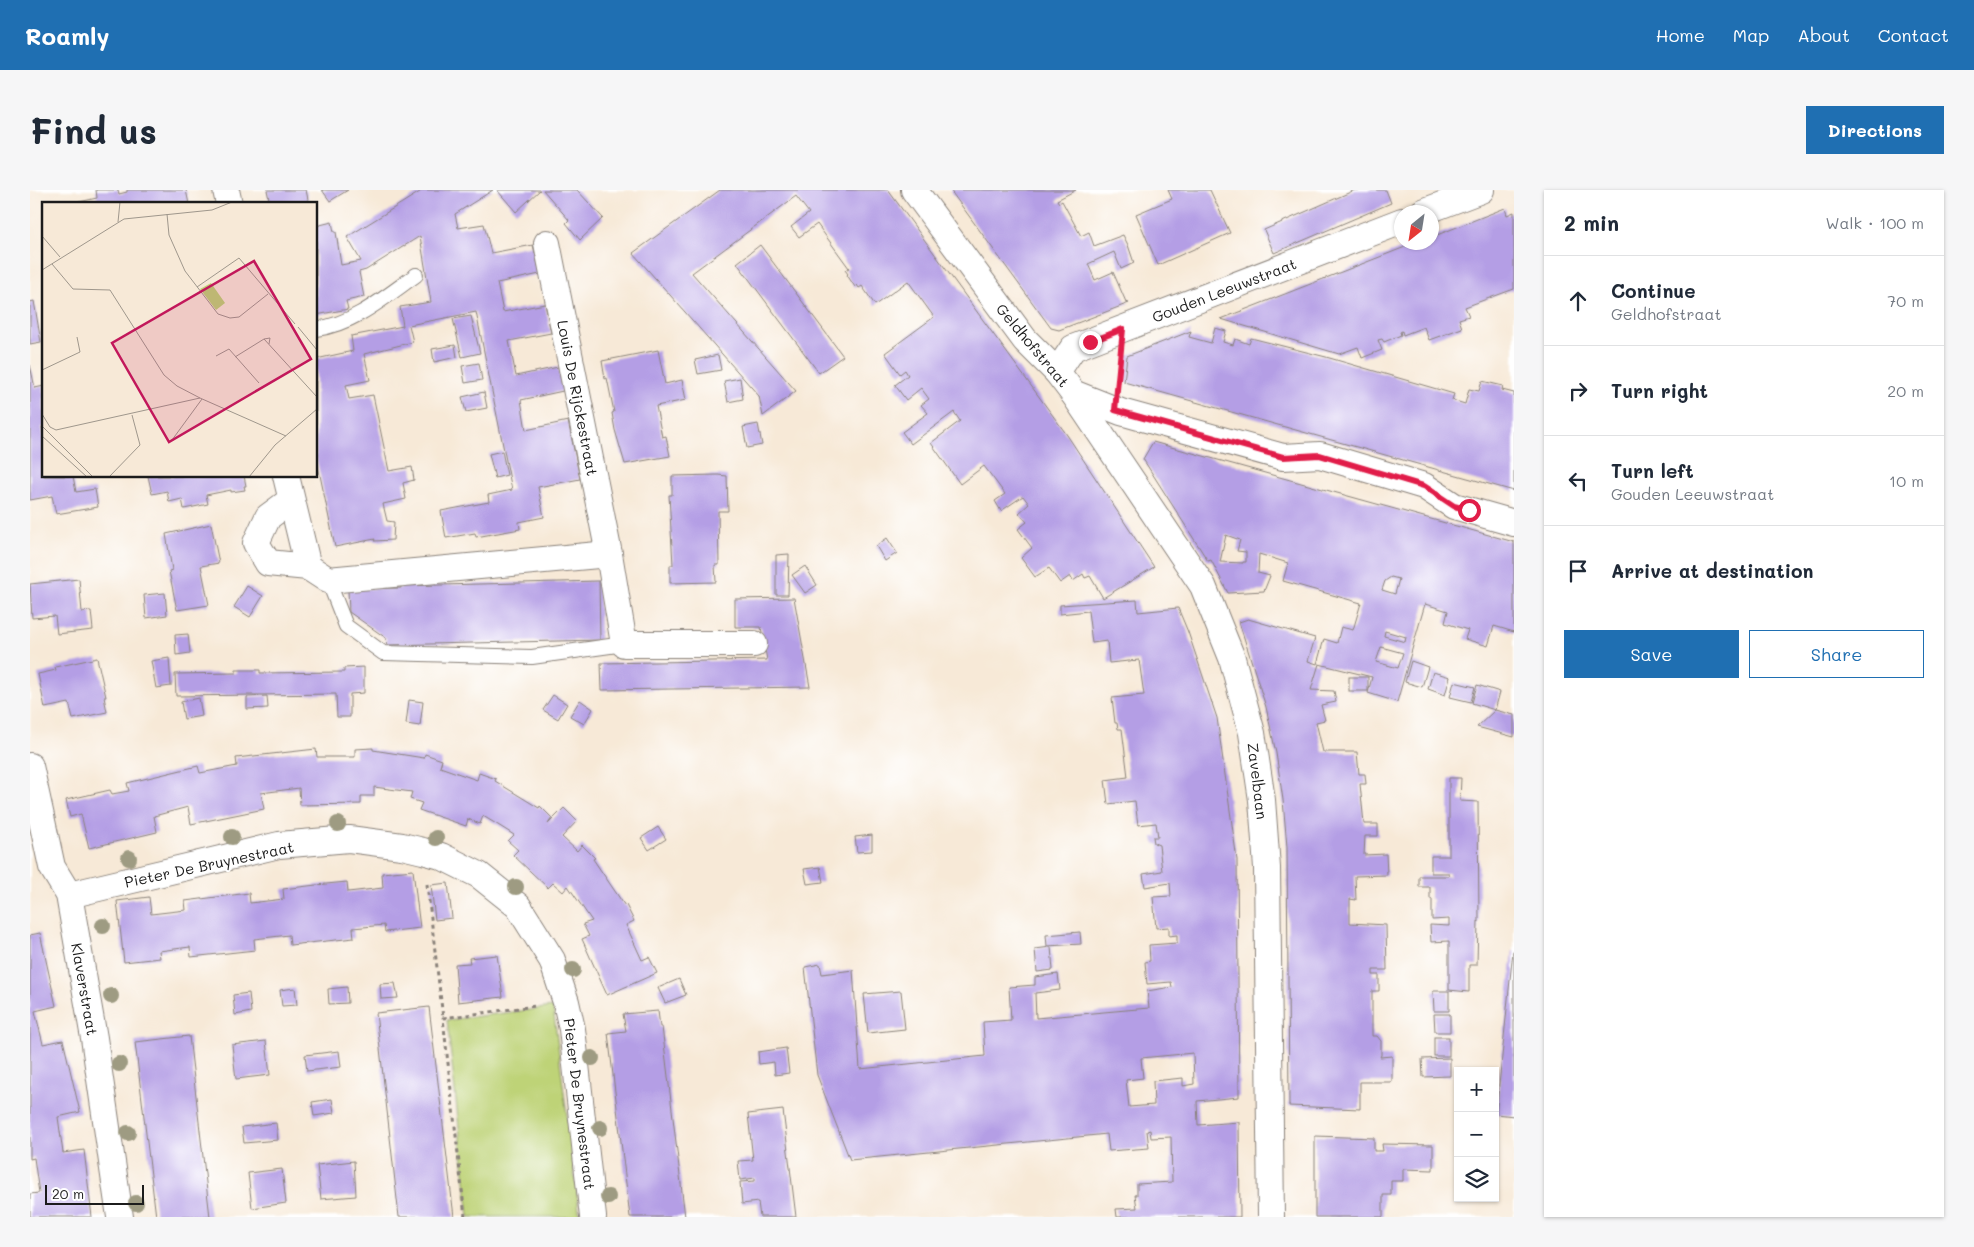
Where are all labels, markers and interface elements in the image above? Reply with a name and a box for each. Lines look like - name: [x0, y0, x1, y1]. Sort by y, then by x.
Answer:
- text: Roamly: [25, 20, 109, 51]
- text: Home: [1656, 23, 1705, 47]
- text: Map: [1733, 23, 1769, 47]
- text: About: [1797, 23, 1850, 47]
- text: Contact: [1878, 23, 1949, 47]
- button: Directions: [1806, 106, 1944, 154]
- text: Find us: [30, 107, 157, 153]
- inset map: [42, 202, 318, 478]
- north arrow: [1394, 205, 1439, 250]
- text: 2 min: [1564, 209, 1619, 236]
- text: Walk · 100 m: [1825, 212, 1924, 233]
- street label: Gouden Leeuwstraat: [1149, 253, 1299, 327]
- text: Continue: [1611, 278, 1696, 303]
- icon: ahead: [1564, 287, 1592, 315]
- text: 70 m: [1887, 290, 1924, 311]
- street label: Geldhofstraat: [992, 299, 1074, 391]
- text: Geldhofstraat: [1611, 303, 1721, 324]
- street label: Louis De Rijckestraat: [553, 318, 603, 478]
- route end: [1079, 331, 1102, 354]
- icon: right: [1564, 377, 1592, 405]
- text: Turn right: [1611, 378, 1708, 403]
- text: 20 m: [1887, 380, 1924, 401]
- text: Turn left: [1611, 458, 1694, 483]
- icon: left: [1564, 467, 1592, 495]
- text: 10 m: [1889, 470, 1924, 491]
- text: Gouden Leeuwstraat: [1611, 483, 1774, 504]
- route start: [1458, 499, 1481, 522]
- icon: arrive: [1564, 557, 1592, 585]
- text: Arrive at destination: [1611, 558, 1814, 583]
- button: Save: [1564, 630, 1739, 678]
- button: Share: [1749, 630, 1924, 678]
- street label: Zavelbaan: [1243, 742, 1273, 820]
- street label: Pieter De Bruynestraat: [122, 836, 296, 892]
- street label: Klaverstraat: [67, 941, 103, 1037]
- street label: Pieter De Bruynestraat: [560, 1017, 600, 1191]
- map controls: [1454, 1067, 1499, 1202]
- button: +: [1454, 1067, 1499, 1112]
- button: −: [1454, 1112, 1499, 1157]
- button: layers: [1454, 1157, 1499, 1202]
- scale bar: [45, 1182, 144, 1205]
- text: 20 m: [52, 1184, 84, 1203]

